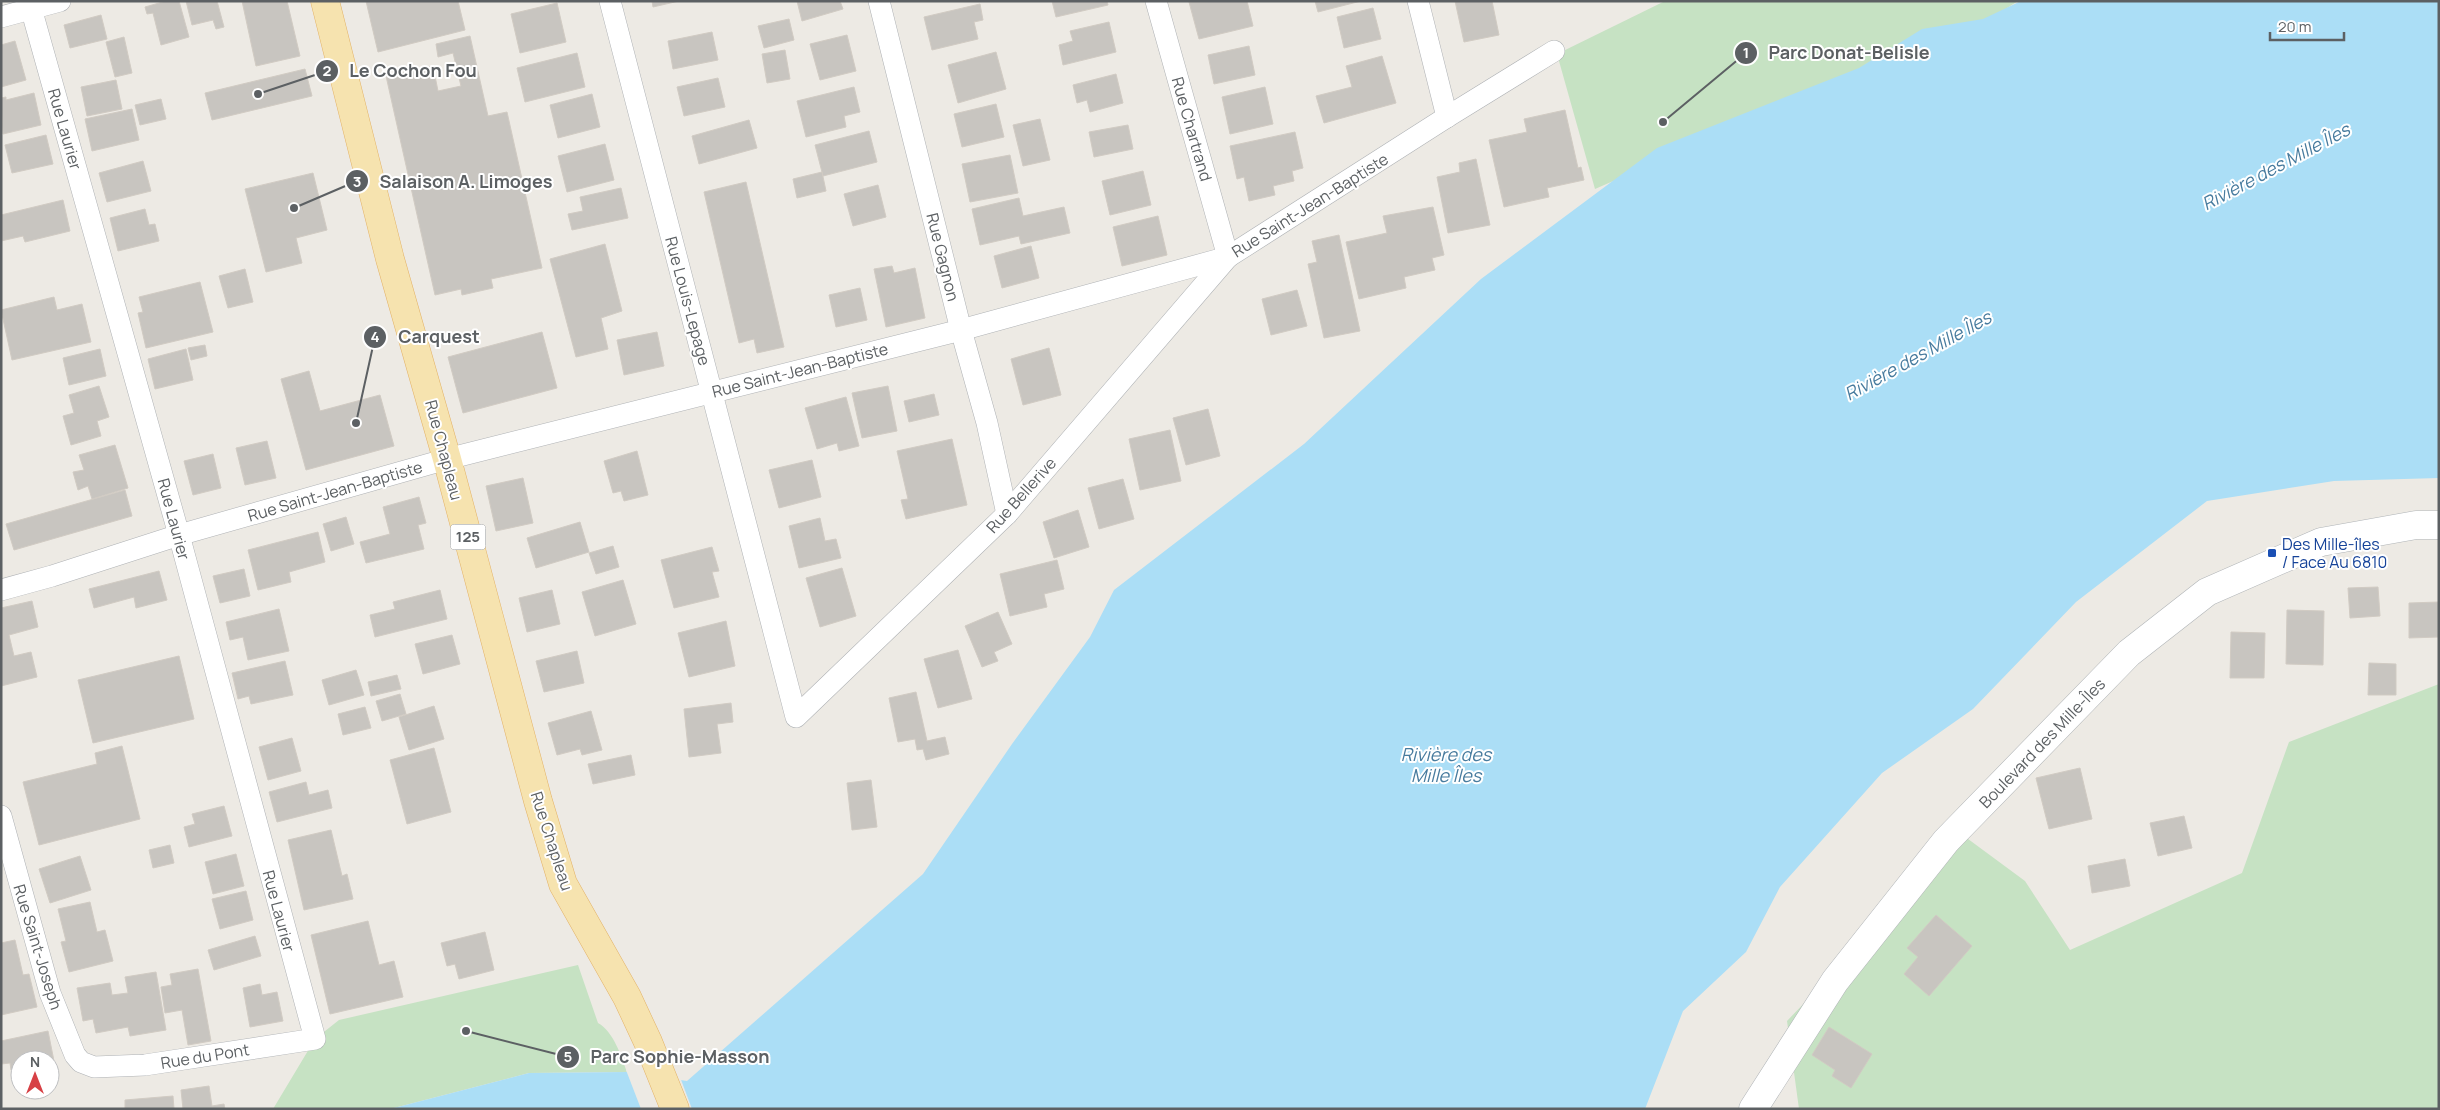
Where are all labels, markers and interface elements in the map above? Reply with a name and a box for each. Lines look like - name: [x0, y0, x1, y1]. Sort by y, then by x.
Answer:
- scale bar: [2270, 10, 2344, 42]
- text: 20 m: [2278, 16, 2311, 37]
- callout: Parc Donat-Belisle: [1734, 36, 1940, 69]
- text: Parc Donat-Belisle: [1768, 40, 1930, 64]
- text: 1: [1743, 42, 1749, 63]
- callout: Le Cochon Fou: [314, 54, 487, 87]
- text: Le Cochon Fou: [349, 58, 477, 82]
- text: 2: [323, 60, 332, 81]
- street label: Rue Chartrand: [1167, 74, 1217, 184]
- street label: Rue Laurier: [43, 86, 87, 172]
- water label: Rivière des Mille Îles: [2197, 116, 2355, 215]
- street label: Rue Saint-Jean-Baptiste: [1228, 148, 1392, 262]
- callout: Salaison A. Limoges: [345, 165, 563, 198]
- text: Salaison A. Limoges: [379, 169, 553, 193]
- text: 3: [353, 171, 361, 192]
- street label: Rue Gagnon: [921, 211, 965, 303]
- street label: Rue Louis-Lepage: [660, 234, 716, 368]
- water label: Rivière des Mille Îles: [1840, 304, 1997, 405]
- callout: Carquest: [363, 320, 490, 353]
- text: Carquest: [398, 324, 480, 348]
- text: 4: [370, 326, 380, 347]
- street label: Rue Saint-Jean-Baptiste: [710, 337, 890, 403]
- street label: Rue Chapleau: [420, 398, 468, 502]
- street label: Rue Bellerive: [981, 452, 1061, 538]
- street label: Rue Saint-Jean-Baptiste: [245, 456, 425, 526]
- street label: Rue Laurier: [153, 476, 195, 562]
- road number: 125: [450, 524, 486, 550]
- place label: Des Mille-îles / Face Au 6810: [2282, 533, 2387, 573]
- marker: Des Mille-îles / Face Au 6810: [2266, 547, 2278, 559]
- street label: Boulevard des Mille-Îles: [1974, 673, 2110, 813]
- water label: Rivière des Mille Îles: [1401, 742, 1493, 787]
- street label: Rue Chapleau: [526, 789, 578, 893]
- street label: Rue Laurier: [258, 868, 300, 954]
- street label: Rue Saint-Joseph: [8, 882, 68, 1012]
- street label: Rue du Pont: [159, 1038, 251, 1074]
- callout: Parc Sophie-Masson: [556, 1040, 780, 1073]
- text: Parc Sophie-Masson: [591, 1044, 769, 1068]
- text: 5: [564, 1046, 573, 1067]
- north arrow: [10, 1050, 60, 1100]
- text: N: [30, 1052, 40, 1071]

